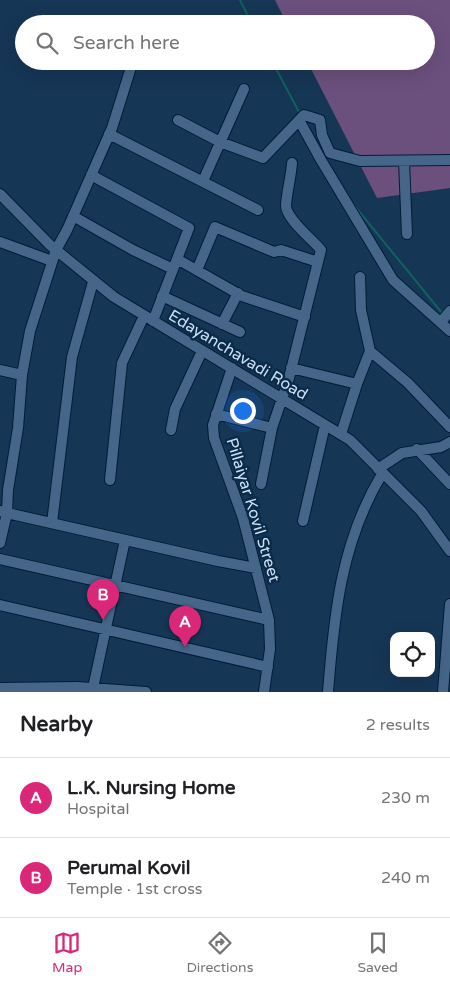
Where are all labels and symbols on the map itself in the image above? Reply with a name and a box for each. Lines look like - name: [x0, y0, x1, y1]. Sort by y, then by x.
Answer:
- street label: Edayanchavadi Road: [165, 305, 311, 405]
- your location: [230, 398, 256, 424]
- street label: Pillaiyar Kovil Street: [222, 435, 284, 585]
- pin: B: [87, 579, 119, 620]
- pin: A: [169, 606, 201, 647]

